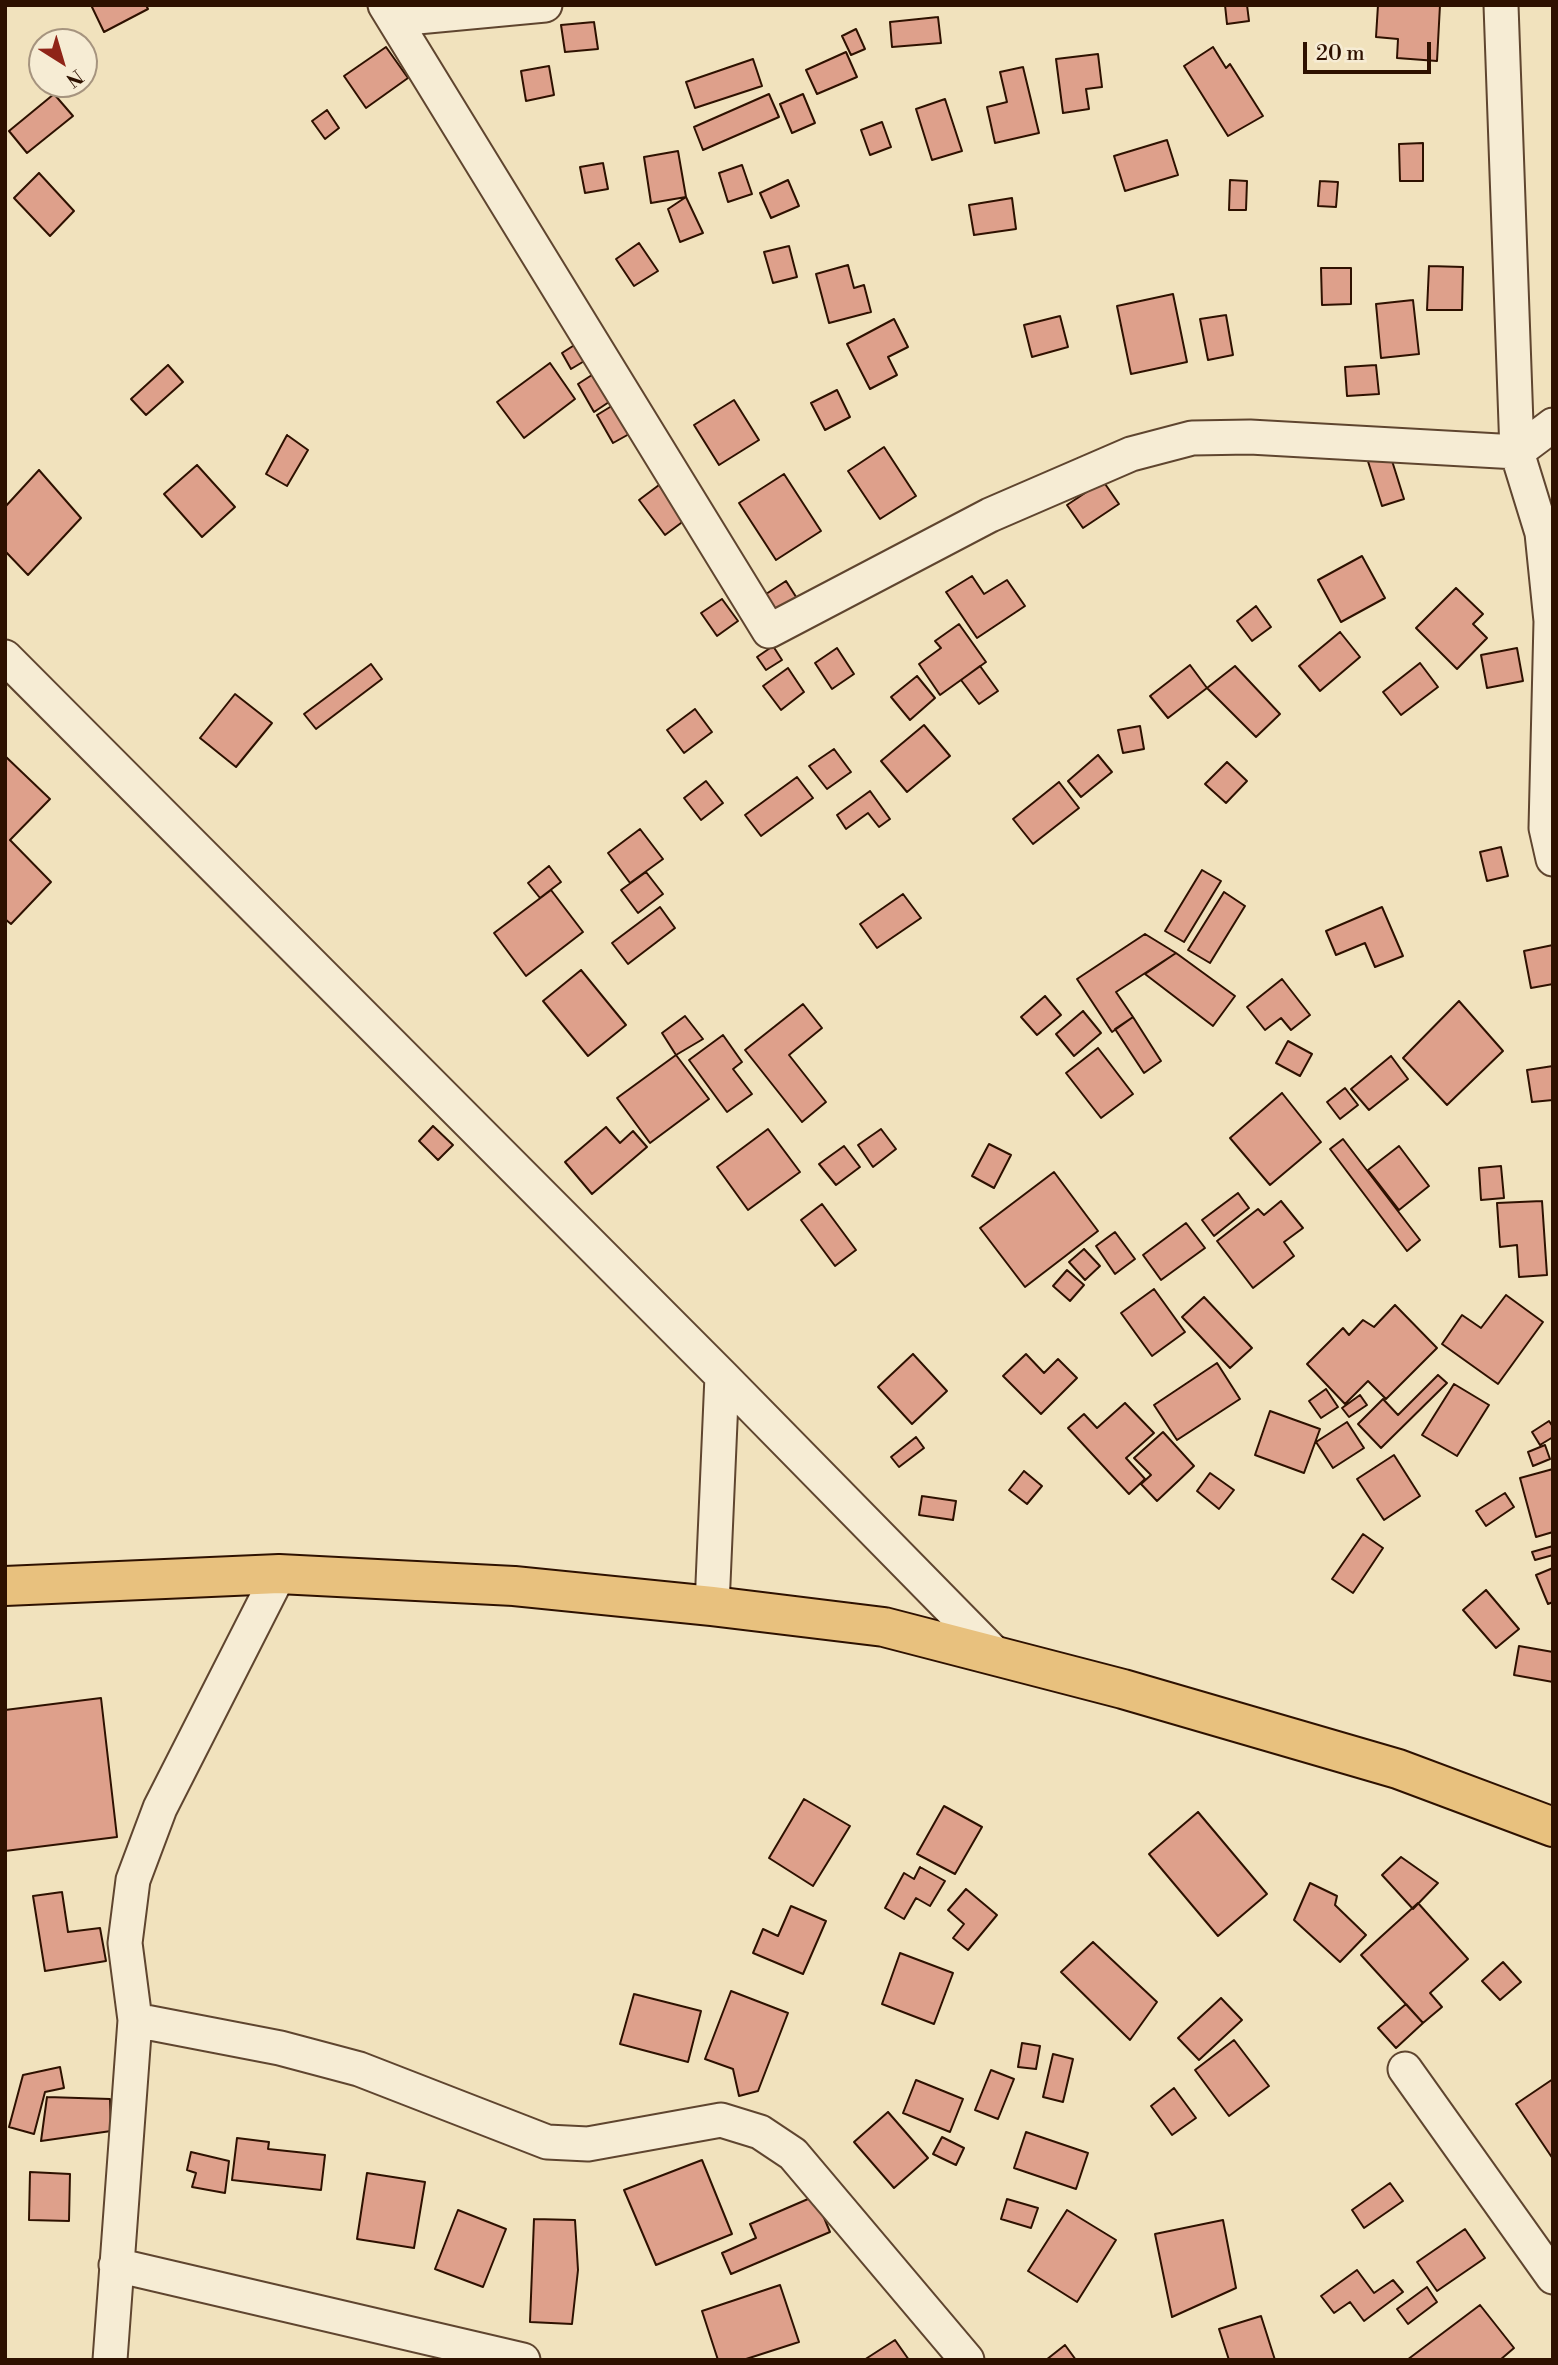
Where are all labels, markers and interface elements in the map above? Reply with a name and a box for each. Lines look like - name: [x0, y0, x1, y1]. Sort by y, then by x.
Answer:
- north arrow: [28, 28, 98, 98]
- scale bar: [1306, 28, 1434, 72]
- text: 20 m: [1316, 41, 1365, 67]
- text: N: [61, 64, 88, 92]

